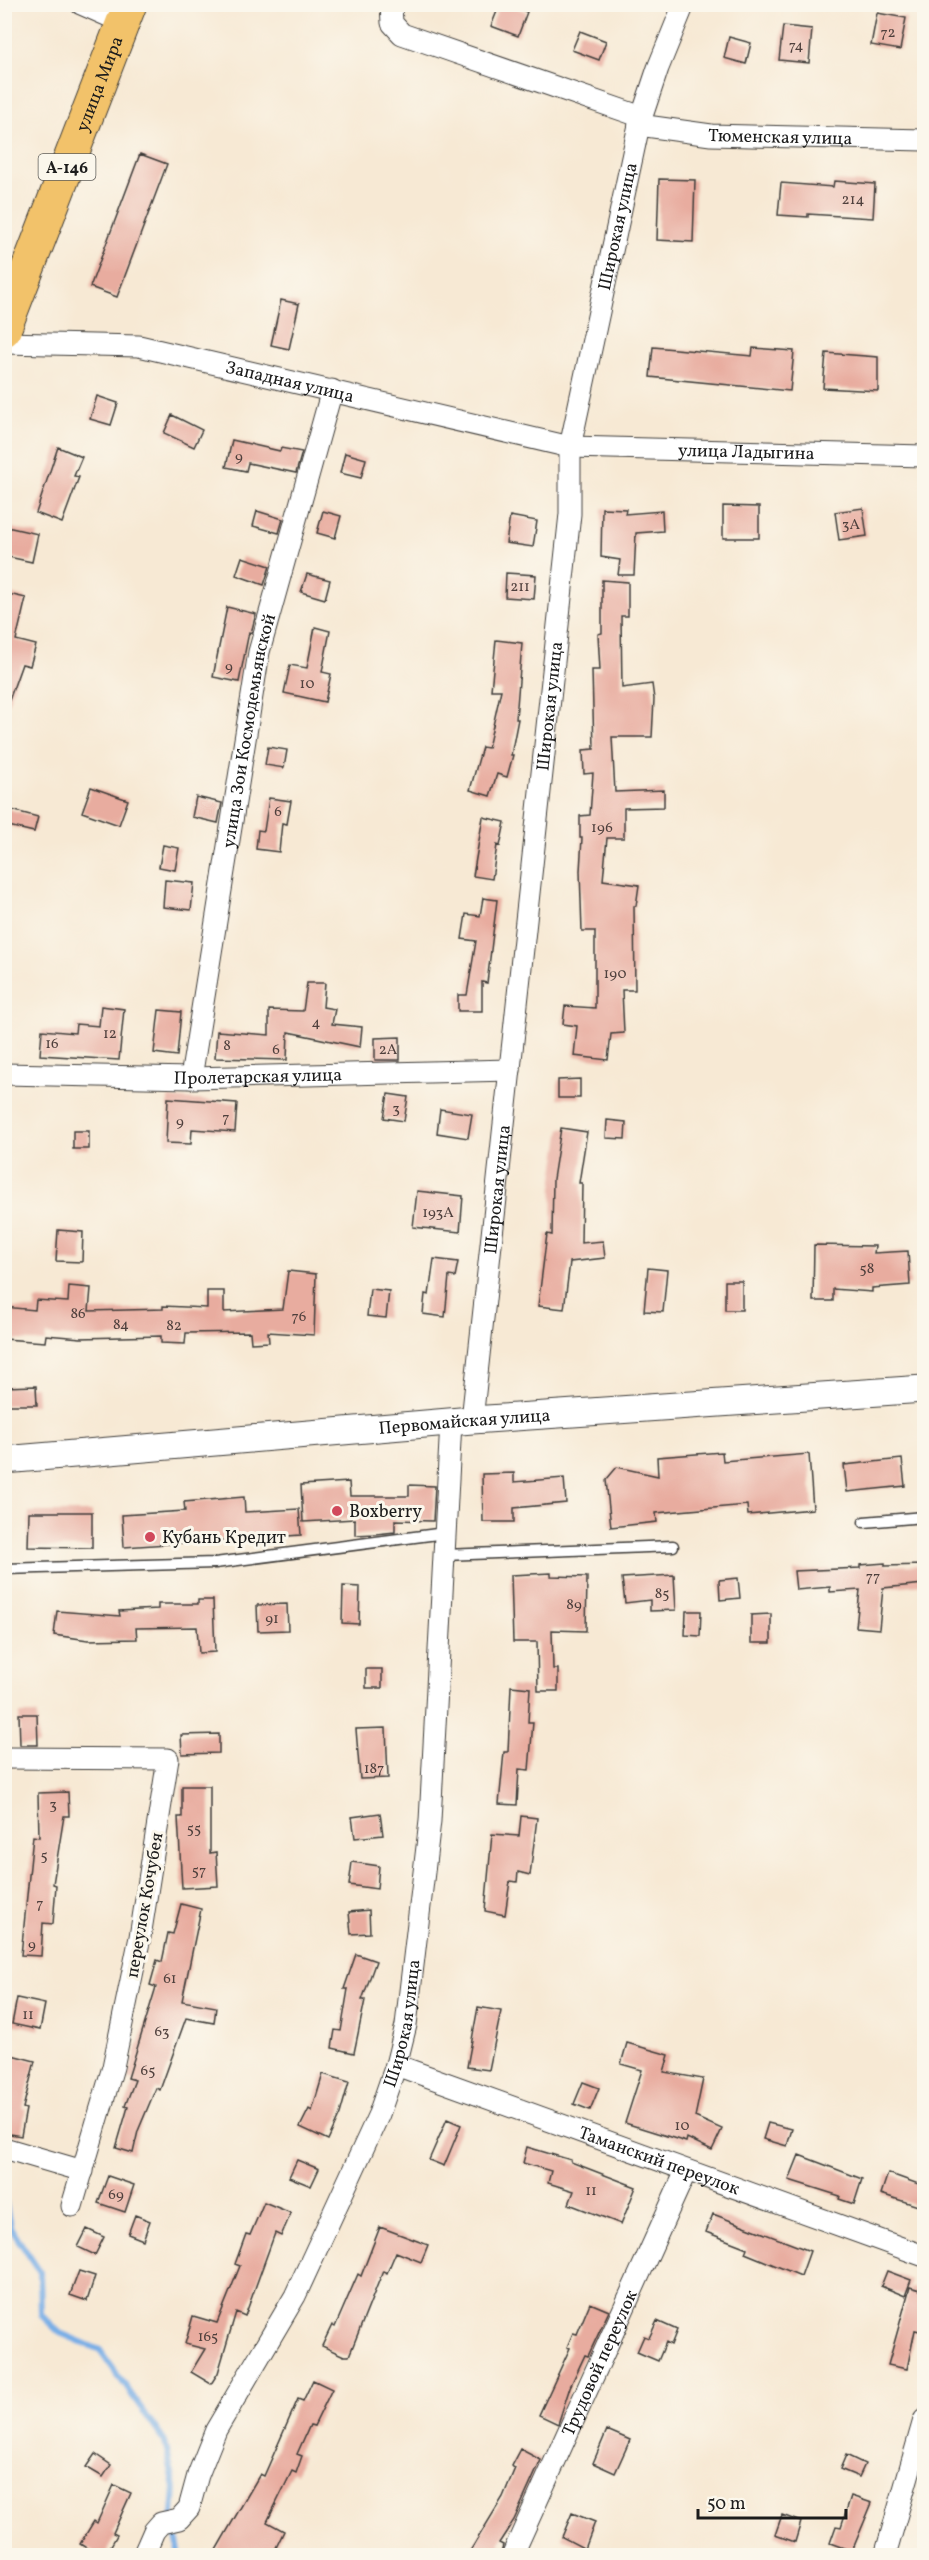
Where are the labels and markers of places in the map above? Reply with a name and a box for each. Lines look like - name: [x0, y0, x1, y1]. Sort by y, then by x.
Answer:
- place label: Boxberry: [349, 1500, 422, 1525]
- marker: Boxberry: [330, 1504, 344, 1518]
- place label: Кубань Кредит: [162, 1526, 286, 1551]
- marker: Кубань Кредит: [143, 1530, 157, 1544]

